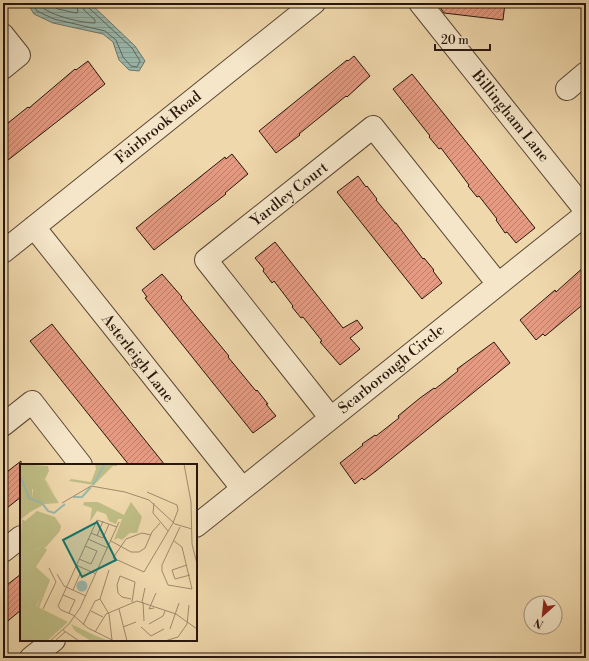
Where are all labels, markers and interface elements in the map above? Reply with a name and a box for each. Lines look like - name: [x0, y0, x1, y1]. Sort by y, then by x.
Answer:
- scale bar: [435, 26, 490, 52]
- text: 20 m: [441, 33, 469, 48]
- street label: Billingham Lane: [467, 66, 554, 166]
- street label: Fairbrook Road: [111, 87, 206, 168]
- street label: Yardley Court: [246, 158, 332, 231]
- street label: Asterleigh Lane: [97, 310, 178, 406]
- street label: Scarborough Circle: [334, 321, 448, 418]
- inset map: [20, 464, 197, 641]
- north arrow: [523, 595, 563, 635]
- text: N: [532, 615, 546, 631]

